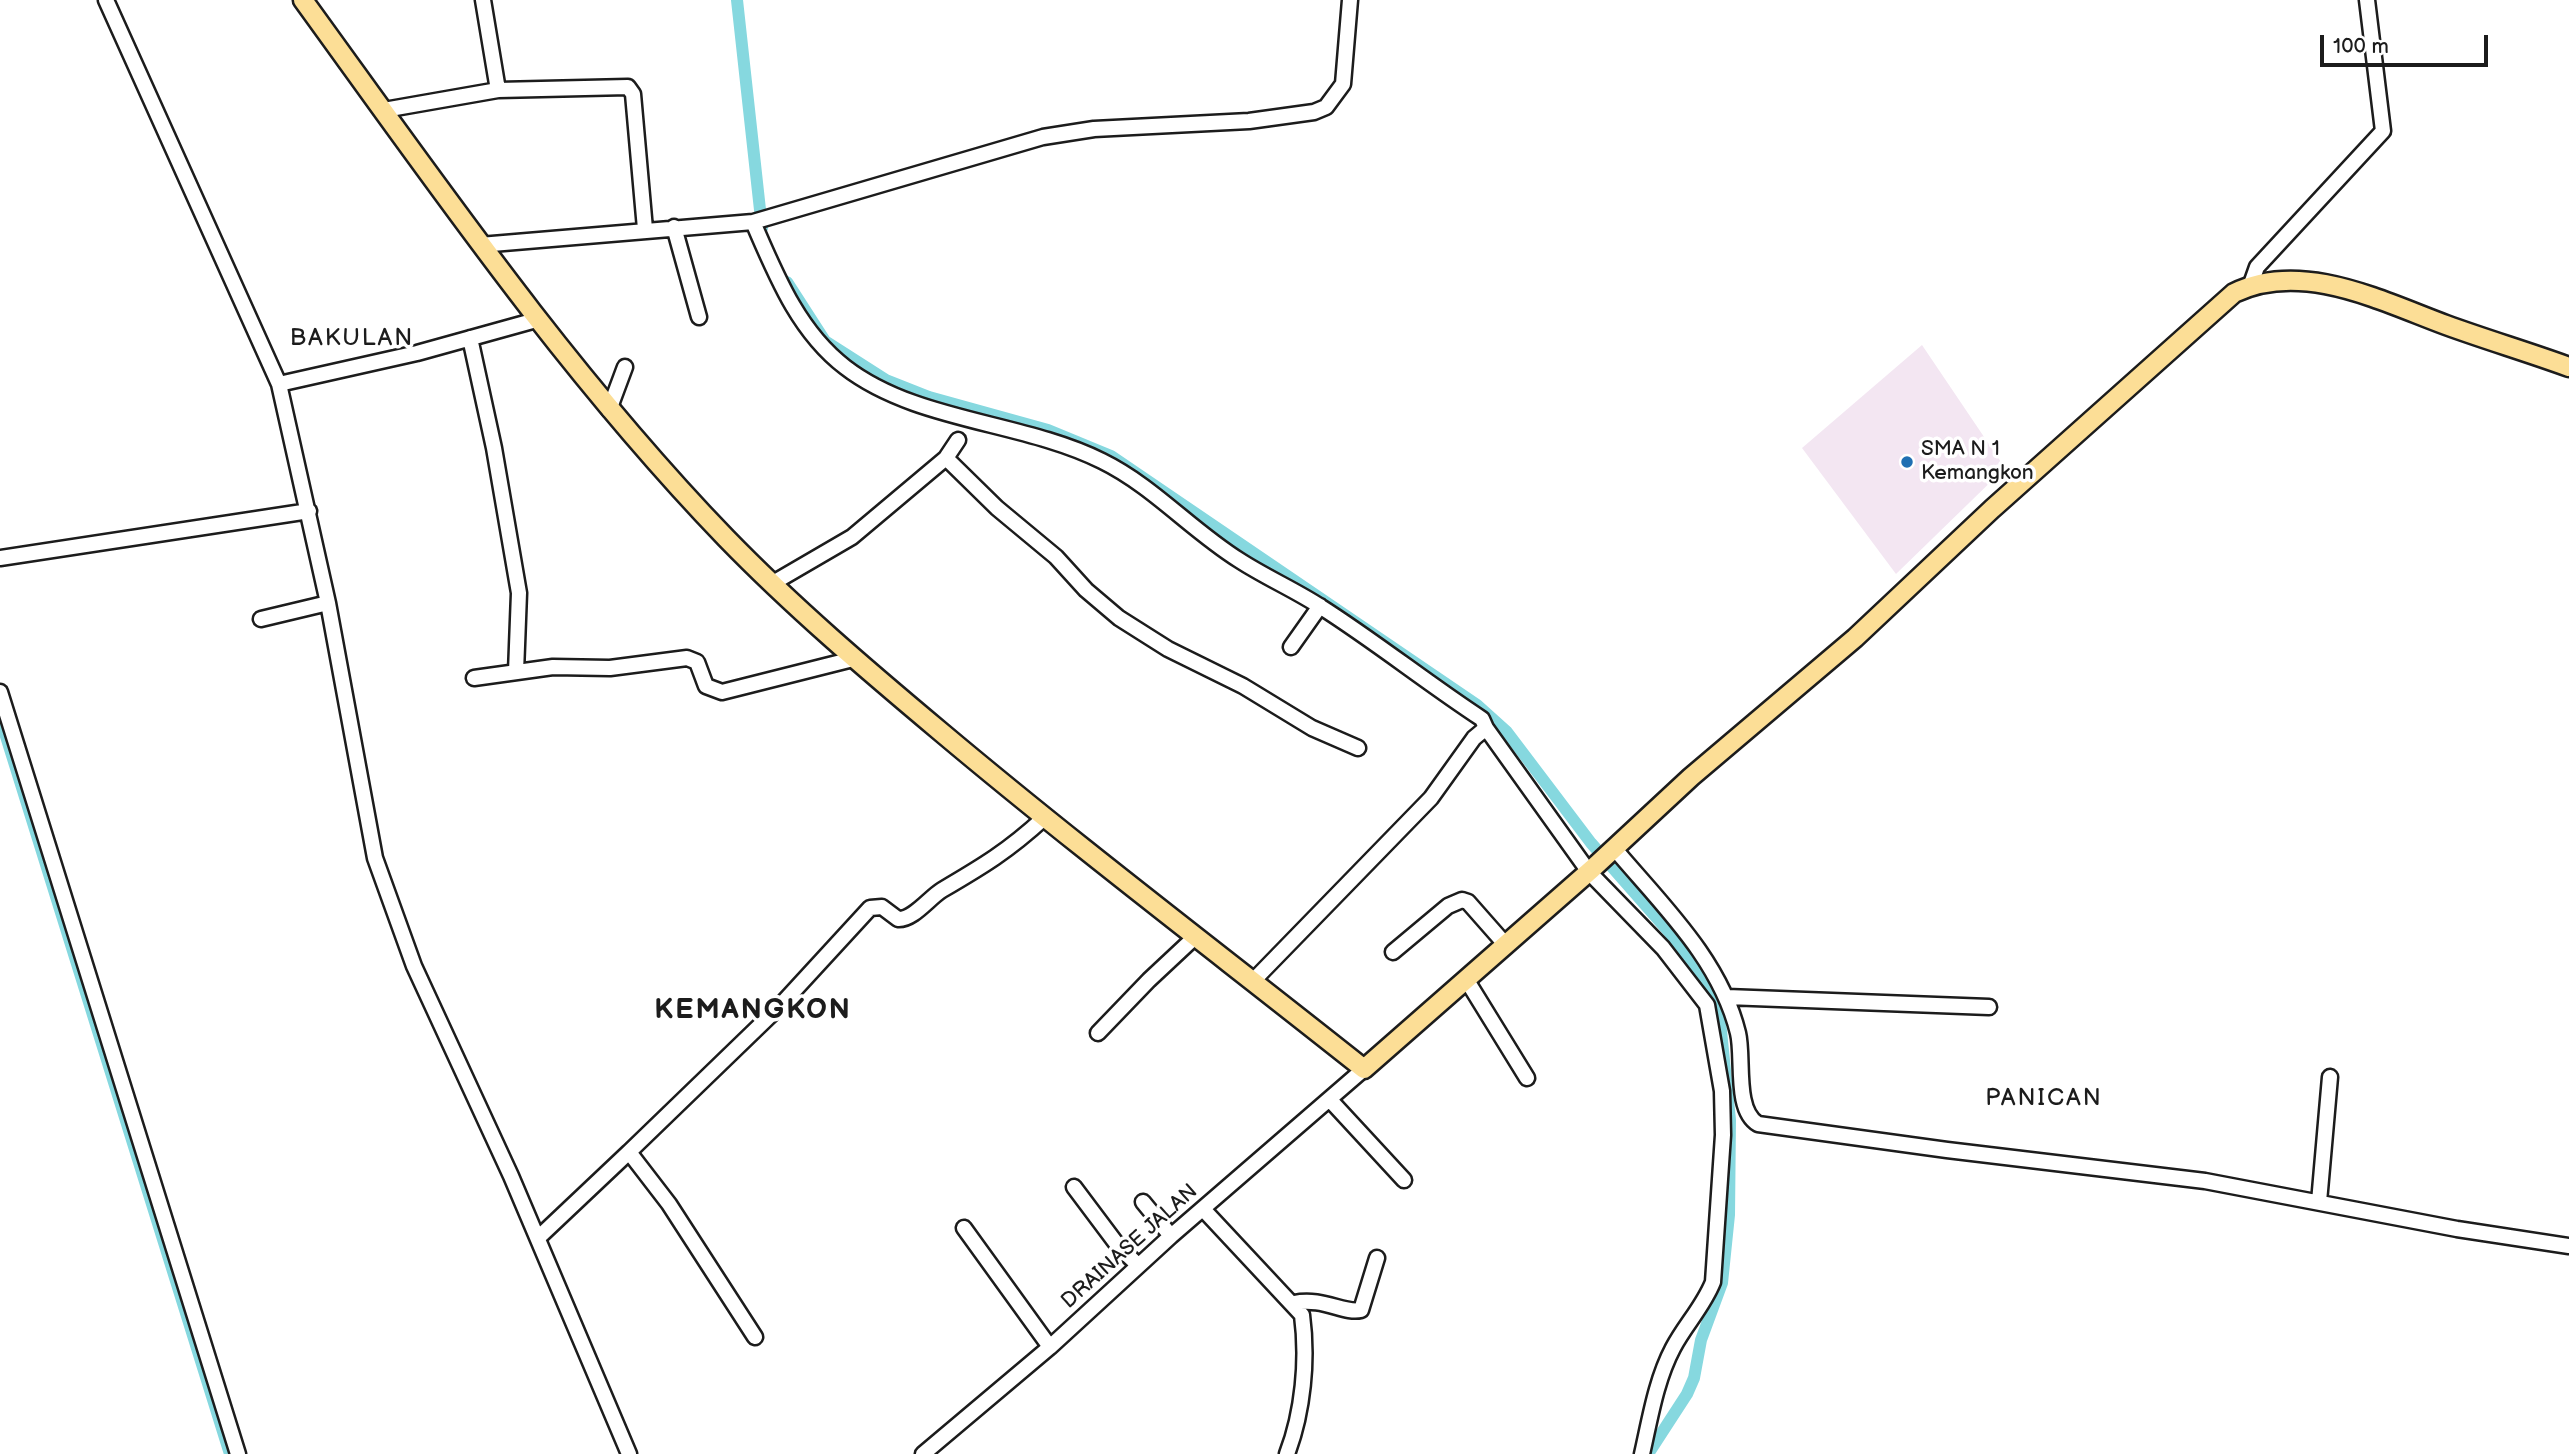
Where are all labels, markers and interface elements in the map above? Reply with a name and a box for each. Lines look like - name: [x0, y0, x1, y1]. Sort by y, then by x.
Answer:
- scale bar: [2324, 21, 2492, 65]
- text: 100 m: [2333, 34, 2389, 59]
- district label: BAKULAN: [291, 325, 413, 353]
- place label: SMA N 1 Kemangkon: [1921, 437, 2034, 487]
- marker: SMA N 1 Kemangkon: [1899, 454, 1915, 470]
- district label: KEMANGKON: [655, 994, 851, 1028]
- district label: PANICAN: [1986, 1085, 2102, 1113]
- street label: DRAINASE JALAN: [1057, 1179, 1203, 1315]

